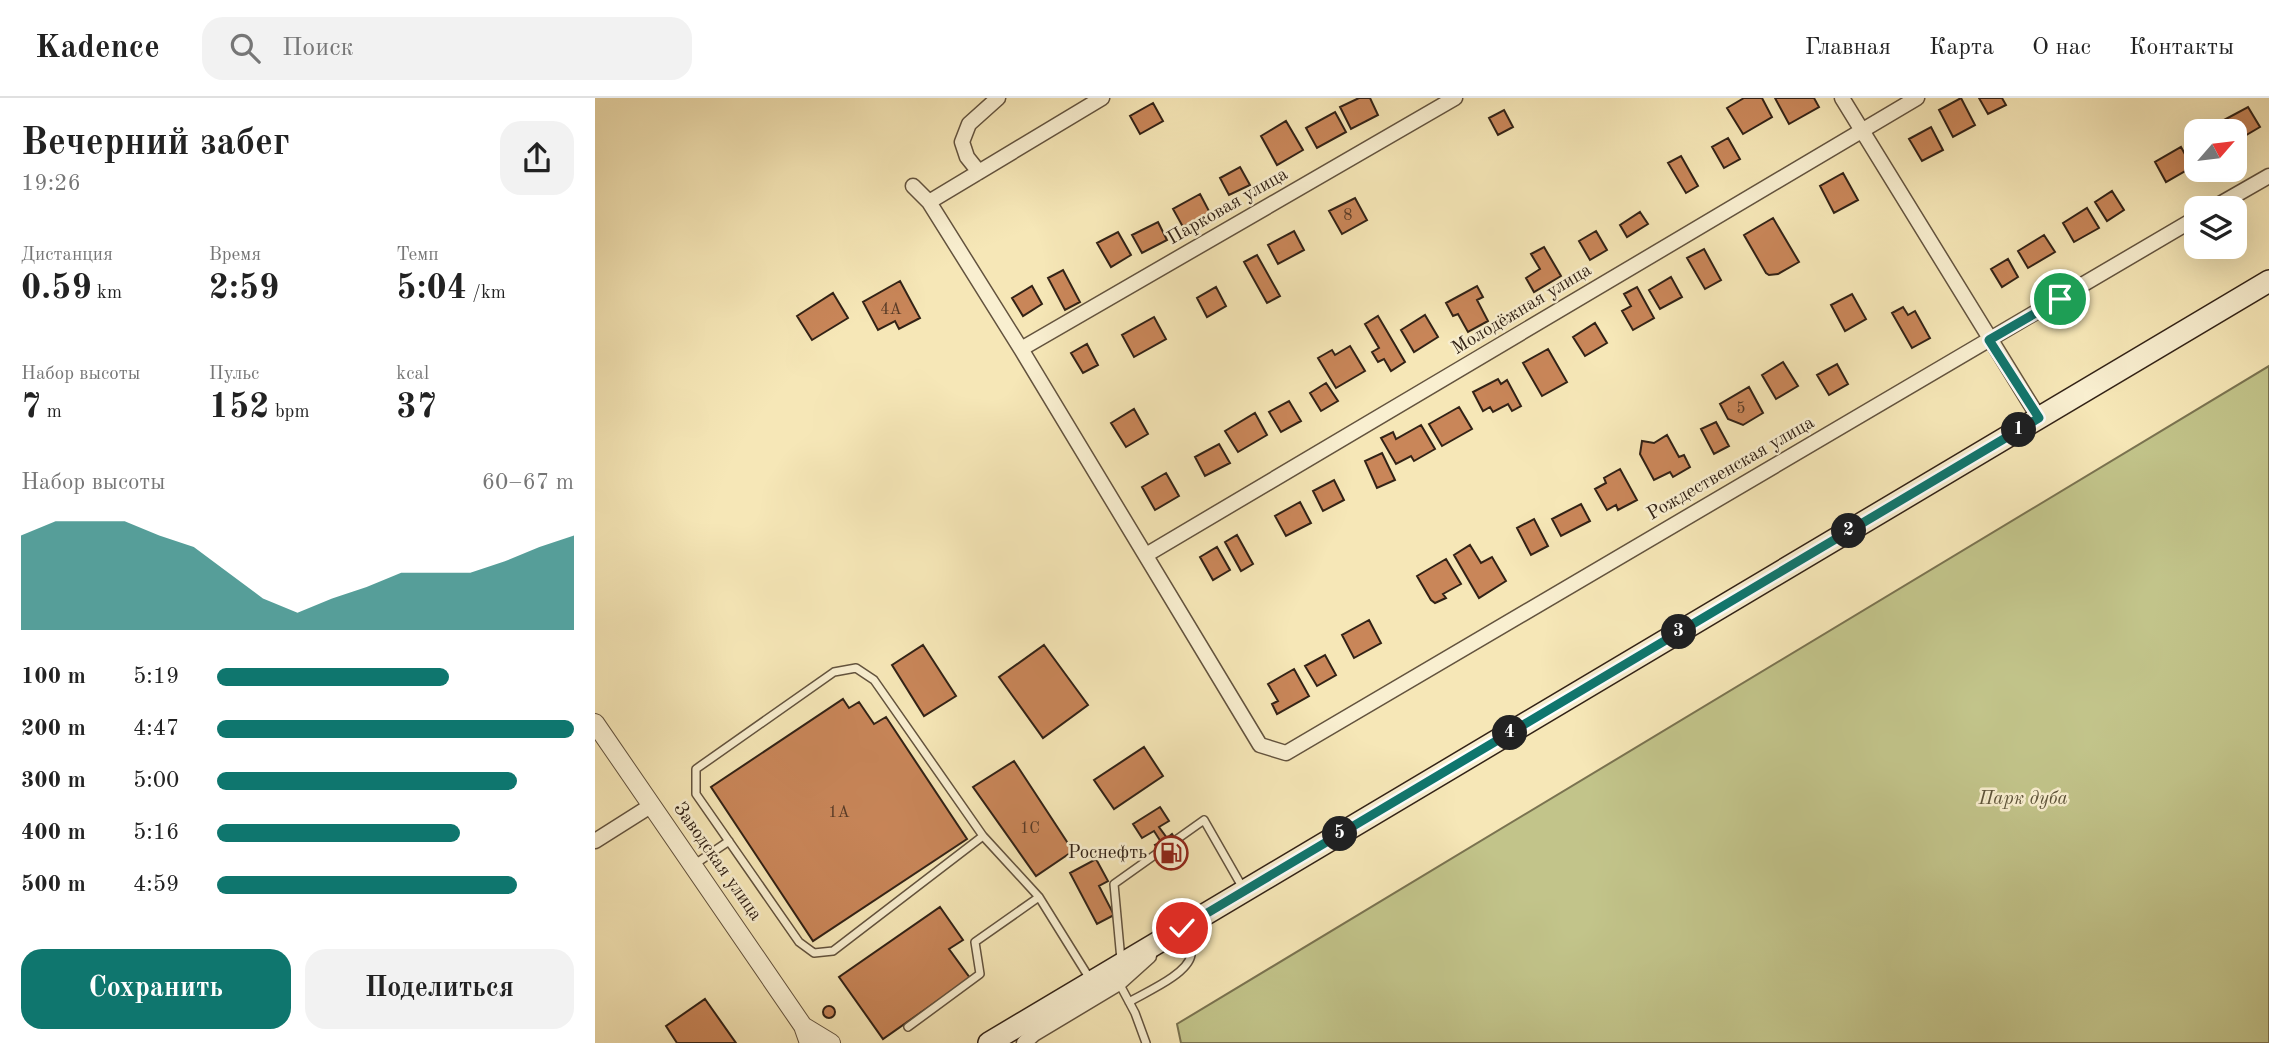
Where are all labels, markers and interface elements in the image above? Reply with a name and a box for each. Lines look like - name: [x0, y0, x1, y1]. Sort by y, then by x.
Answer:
- search box: [202, 17, 692, 80]
- icon: search: [226, 29, 264, 67]
- text: Kadence: [35, 32, 160, 65]
- text: Поиск: [282, 35, 354, 61]
- text: Главная: [1805, 36, 1891, 60]
- text: Карта: [1929, 36, 1994, 60]
- text: О нас: [2032, 36, 2091, 60]
- text: Контакты: [2129, 36, 2234, 60]
- north arrow: [2184, 119, 2247, 182]
- map controls: [2184, 119, 2247, 259]
- button: share: [500, 121, 574, 195]
- text: Вечерний забег: [21, 125, 290, 163]
- street label: Парковая улица: [1165, 165, 1292, 249]
- text: 19:26: [21, 172, 81, 195]
- button: layers: [2184, 196, 2247, 259]
- house number: 8: [1343, 208, 1353, 224]
- text: Дистанция: [21, 246, 113, 265]
- text: Время: [209, 246, 261, 265]
- text: Темп: [396, 246, 439, 265]
- street label: Молодёжная улица: [1449, 261, 1596, 359]
- pin: [2030, 269, 2090, 329]
- text: 0.59: [21, 271, 92, 306]
- text: 2:59: [209, 271, 279, 306]
- text: 5:04: [396, 271, 467, 306]
- icon: arrive: [2041, 280, 2079, 318]
- text: km: [92, 284, 122, 303]
- text: /km: [467, 284, 506, 303]
- house number: 4А: [880, 302, 902, 318]
- text: Набор высоты: [21, 365, 140, 384]
- text: Пульс: [209, 365, 259, 384]
- text: kcal: [396, 365, 429, 384]
- text: 7: [21, 390, 41, 425]
- text: 152: [209, 390, 270, 425]
- text: 37: [396, 390, 437, 425]
- house number: 5: [1736, 401, 1746, 417]
- text: m: [41, 403, 62, 422]
- text: bpm: [270, 403, 310, 422]
- pin: 1: [2001, 412, 2037, 448]
- street label: Рождественская улица: [1644, 413, 1818, 525]
- text: 1: [2013, 420, 2024, 439]
- text: Набор высоты: [21, 471, 165, 494]
- text: 60–67 m: [482, 471, 574, 494]
- pin: 2: [1831, 514, 1867, 548]
- text: 2: [1843, 521, 1854, 540]
- pin: 3: [1661, 614, 1697, 650]
- text: 3: [1673, 622, 1684, 641]
- text: 100 m: [21, 665, 86, 688]
- text: 5:19: [133, 665, 179, 688]
- pin: 4: [1493, 716, 1527, 750]
- text: 200 m: [21, 717, 86, 740]
- text: 4:47: [133, 717, 179, 740]
- text: 4: [1504, 723, 1515, 742]
- text: 300 m: [21, 769, 86, 792]
- text: 5:00: [133, 769, 179, 792]
- park label: Парк дуба: [1977, 789, 2068, 809]
- street label: Заводская улица: [669, 799, 765, 925]
- house number: 1А: [828, 805, 850, 821]
- pin: 5: [1323, 816, 1357, 852]
- text: 400 m: [21, 821, 86, 844]
- text: 5:16: [133, 821, 179, 844]
- house number: 1С: [1020, 821, 1040, 837]
- text: 5: [1334, 824, 1345, 843]
- fuel station icon: Роснефть: [1152, 834, 1190, 872]
- place label: Роснефть: [1068, 844, 1147, 863]
- text: 500 m: [21, 873, 86, 896]
- text: 4:59: [133, 873, 179, 896]
- pin: [1152, 898, 1212, 958]
- icon: check: [1163, 909, 1201, 947]
- button: Сохранить: [21, 949, 291, 1029]
- button: Поделиться: [305, 949, 574, 1029]

